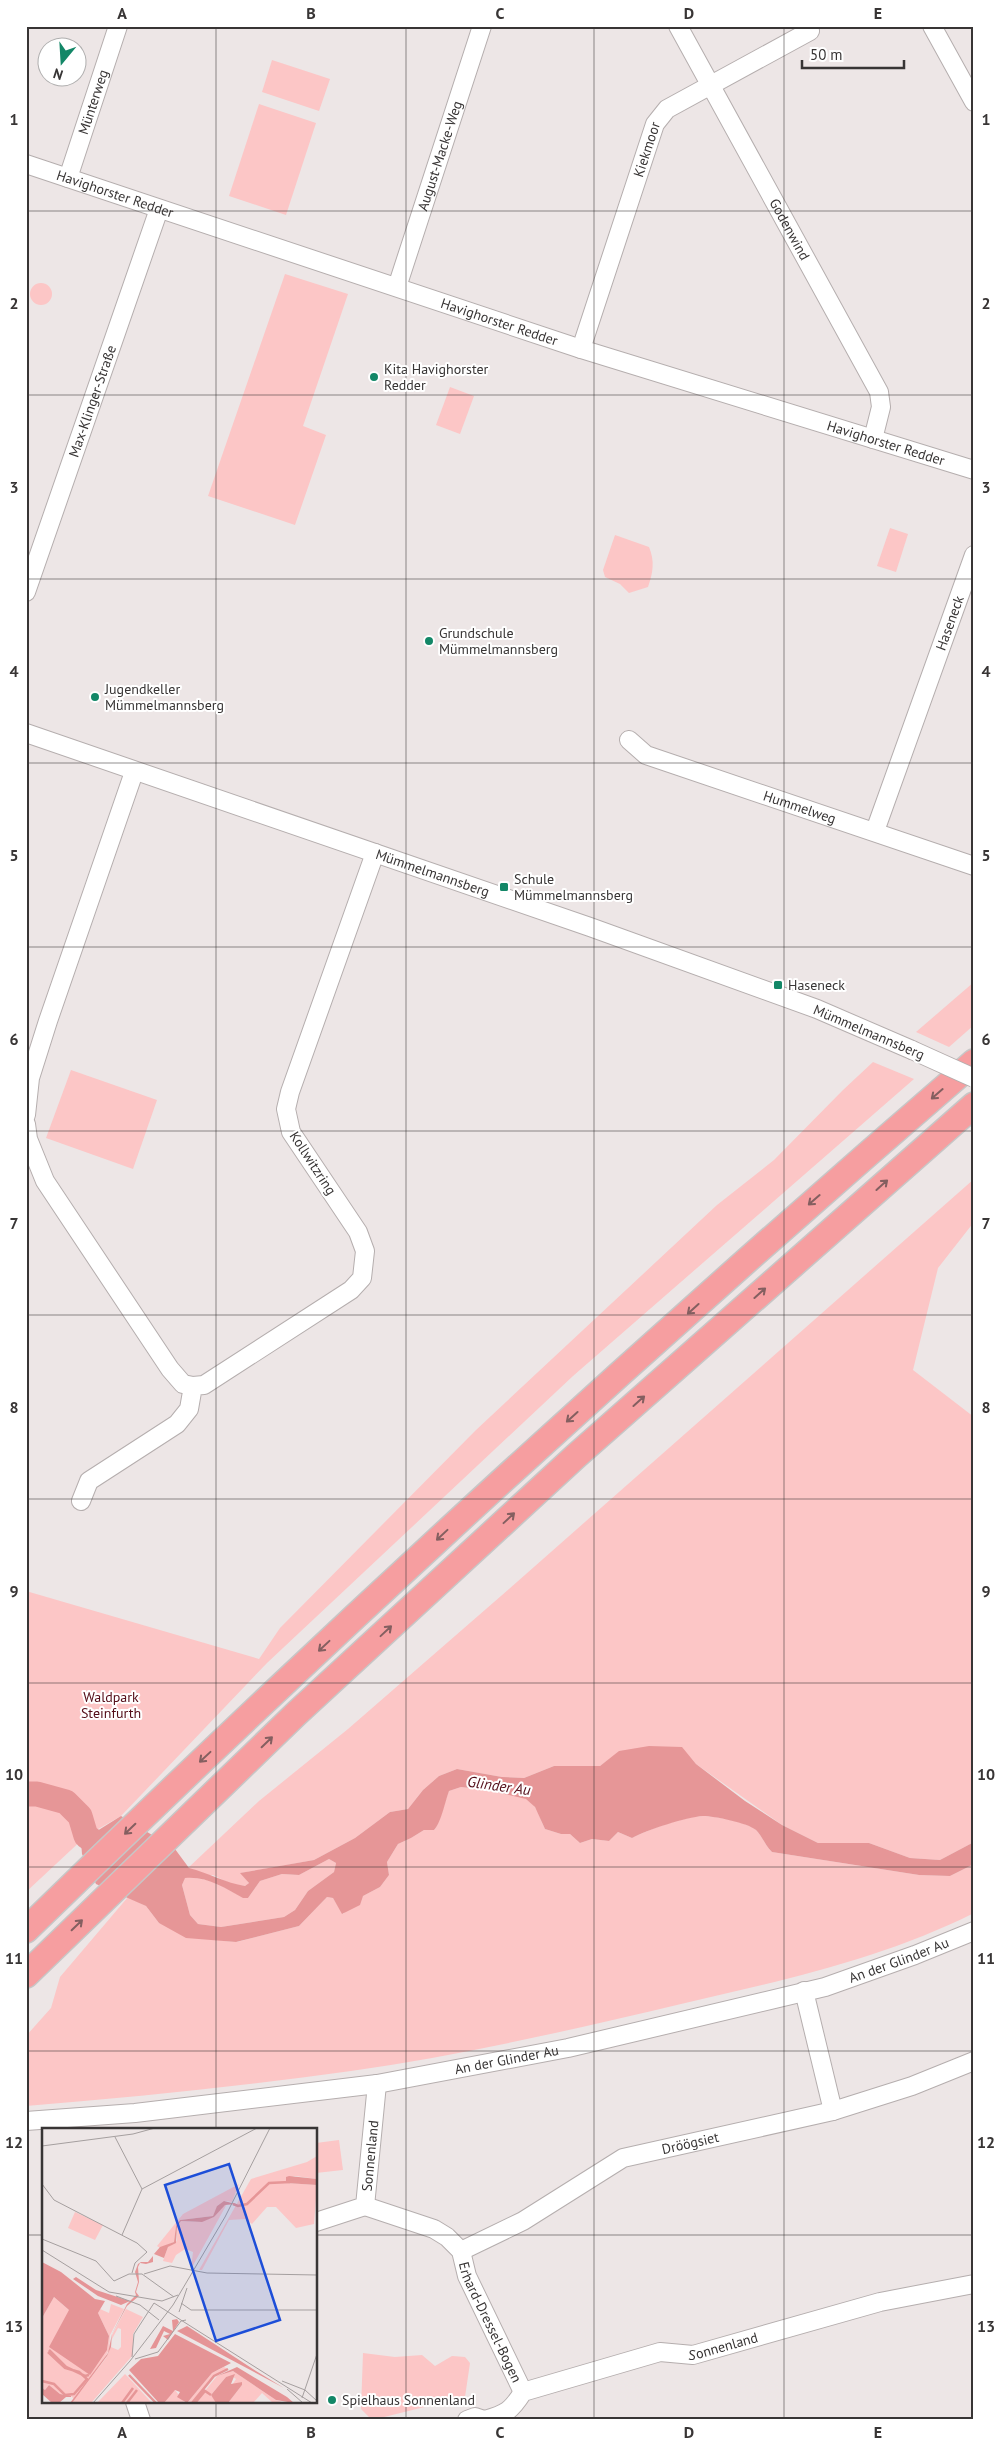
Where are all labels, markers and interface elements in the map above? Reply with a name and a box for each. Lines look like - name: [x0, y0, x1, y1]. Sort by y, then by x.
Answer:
- text: A: [117, 3, 127, 23]
- text: B: [306, 3, 316, 23]
- text: C: [496, 3, 505, 23]
- text: D: [684, 3, 694, 23]
- text: E: [874, 3, 882, 23]
- north arrow: [38, 38, 88, 88]
- scale bar: [802, 38, 905, 70]
- text: 50 m: [810, 45, 843, 64]
- text: N: [51, 64, 65, 84]
- street label: Münterweg: [74, 67, 112, 137]
- street label: August-Macke-Weg: [413, 98, 466, 213]
- text: 1: [9, 109, 19, 129]
- text: 1: [981, 109, 991, 129]
- street label: Kiekmoor: [629, 119, 664, 180]
- street label: Havighorster Redder: [54, 166, 176, 222]
- street label: Godenwind: [765, 195, 814, 263]
- text: 2: [9, 293, 19, 313]
- text: 2: [981, 293, 991, 313]
- street label: Havighorster Redder: [439, 294, 560, 350]
- street label: Max-Klinger-Straße: [64, 343, 120, 460]
- place label: Kita Havighorster Redder: [384, 360, 489, 394]
- marker: Kita Havighorster Redder: [368, 371, 380, 383]
- street label: Havighorster Redder: [825, 416, 947, 470]
- text: 3: [9, 477, 19, 497]
- text: 3: [981, 477, 991, 497]
- street label: Haseneck: [932, 593, 968, 653]
- place label: Grundschule Mümmelmannsberg: [439, 624, 558, 658]
- marker: Grundschule Mümmelmannsberg: [423, 635, 435, 647]
- text: 4: [9, 661, 19, 681]
- text: 4: [981, 661, 991, 681]
- place label: Jugendkeller Mümmelmannsberg: [104, 680, 224, 714]
- marker: Jugendkeller Mümmelmannsberg: [89, 691, 101, 703]
- street label: Hummelweg: [761, 786, 838, 828]
- text: 5: [9, 845, 19, 865]
- street label: Mümmelmannsberg: [373, 845, 492, 901]
- text: 5: [981, 845, 991, 865]
- place label: Schule Mümmelmannsberg: [514, 870, 633, 904]
- marker: Schule Mümmelmannsberg: [498, 881, 510, 893]
- place label: Haseneck: [788, 976, 845, 994]
- marker: Haseneck: [772, 979, 784, 991]
- street label: Mümmelmannsberg: [811, 1000, 927, 1064]
- text: 6: [9, 1029, 19, 1049]
- text: 6: [981, 1029, 991, 1049]
- one-way arrow: [930, 1089, 943, 1100]
- street label: Kollwitzring: [286, 1128, 340, 1198]
- one-way arrow: [875, 1179, 888, 1191]
- one-way arrow: [807, 1195, 820, 1206]
- text: 7: [9, 1213, 19, 1233]
- text: 7: [981, 1213, 991, 1233]
- one-way arrow: [754, 1287, 767, 1299]
- one-way arrow: [686, 1303, 699, 1314]
- one-way arrow: [632, 1395, 645, 1406]
- text: 8: [9, 1397, 19, 1417]
- text: 8: [981, 1397, 991, 1417]
- one-way arrow: [565, 1411, 578, 1423]
- one-way arrow: [503, 1512, 515, 1524]
- one-way arrow: [436, 1529, 448, 1541]
- text: 9: [9, 1581, 19, 1601]
- text: 9: [981, 1581, 991, 1601]
- one-way arrow: [380, 1625, 393, 1637]
- one-way arrow: [317, 1640, 330, 1652]
- park label: Waldpark Steinfurth: [81, 1688, 141, 1722]
- one-way arrow: [261, 1736, 274, 1748]
- one-way arrow: [199, 1751, 211, 1763]
- text: 10: [5, 1764, 23, 1784]
- text: 10: [977, 1764, 995, 1784]
- water label: Glinder Au: [466, 1772, 532, 1799]
- one-way arrow: [124, 1823, 136, 1835]
- one-way arrow: [71, 1919, 84, 1931]
- street label: An der Glinder Au: [846, 1933, 951, 1987]
- text: 11: [5, 1948, 23, 1968]
- text: 11: [977, 1948, 995, 1968]
- street label: An der Glinder Au: [453, 2041, 560, 2078]
- street label: Sonnenland: [357, 2119, 382, 2192]
- inset map: [42, 2128, 318, 2404]
- street label: Dröögsiet: [660, 2128, 721, 2158]
- text: 12: [5, 2132, 23, 2152]
- text: 12: [977, 2132, 995, 2152]
- street label: Erhard-Dressel-Bogen: [455, 2260, 526, 2385]
- text: 13: [5, 2316, 23, 2336]
- text: 13: [977, 2316, 995, 2336]
- street label: Sonnenland: [688, 2328, 760, 2364]
- place label: Spielhaus Sonnenland: [342, 2391, 475, 2409]
- marker: Spielhaus Sonnenland: [326, 2394, 338, 2406]
- text: A: [117, 2422, 127, 2442]
- text: B: [306, 2422, 316, 2442]
- text: C: [496, 2422, 505, 2442]
- text: D: [684, 2422, 694, 2442]
- text: E: [874, 2422, 882, 2442]

